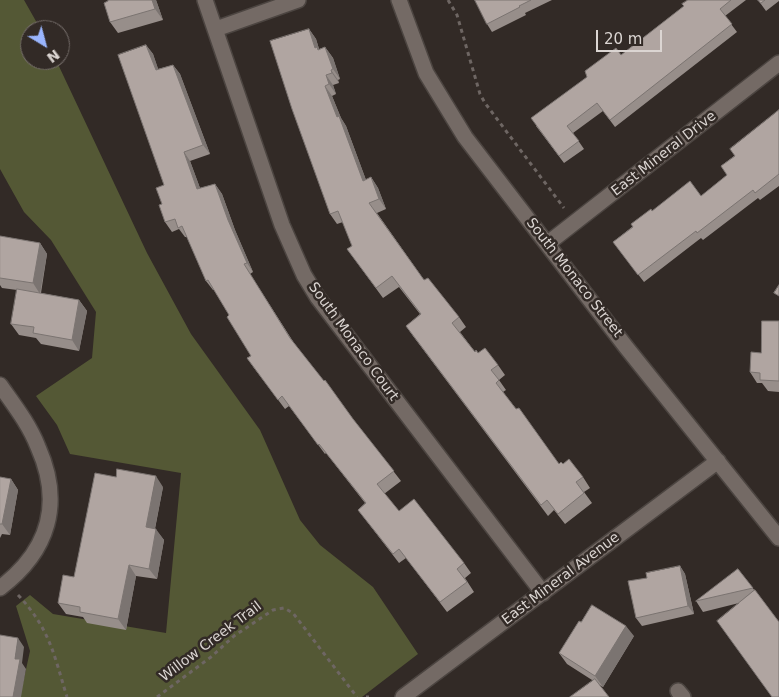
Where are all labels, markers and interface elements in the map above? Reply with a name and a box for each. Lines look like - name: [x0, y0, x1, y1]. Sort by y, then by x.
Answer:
- north arrow: [20, 20, 70, 70]
- scale bar: [599, 20, 665, 52]
- text: 20 m: [604, 30, 642, 48]
- text: N: [44, 46, 63, 66]
- street label: East Mineral Drive: [608, 108, 720, 200]
- street label: South Monaco Street: [522, 215, 626, 341]
- street label: South Monaco Court: [304, 279, 402, 405]
- street label: East Mineral Avenue: [499, 529, 623, 629]
- street label: Willow Creek Trail: [157, 598, 265, 686]

